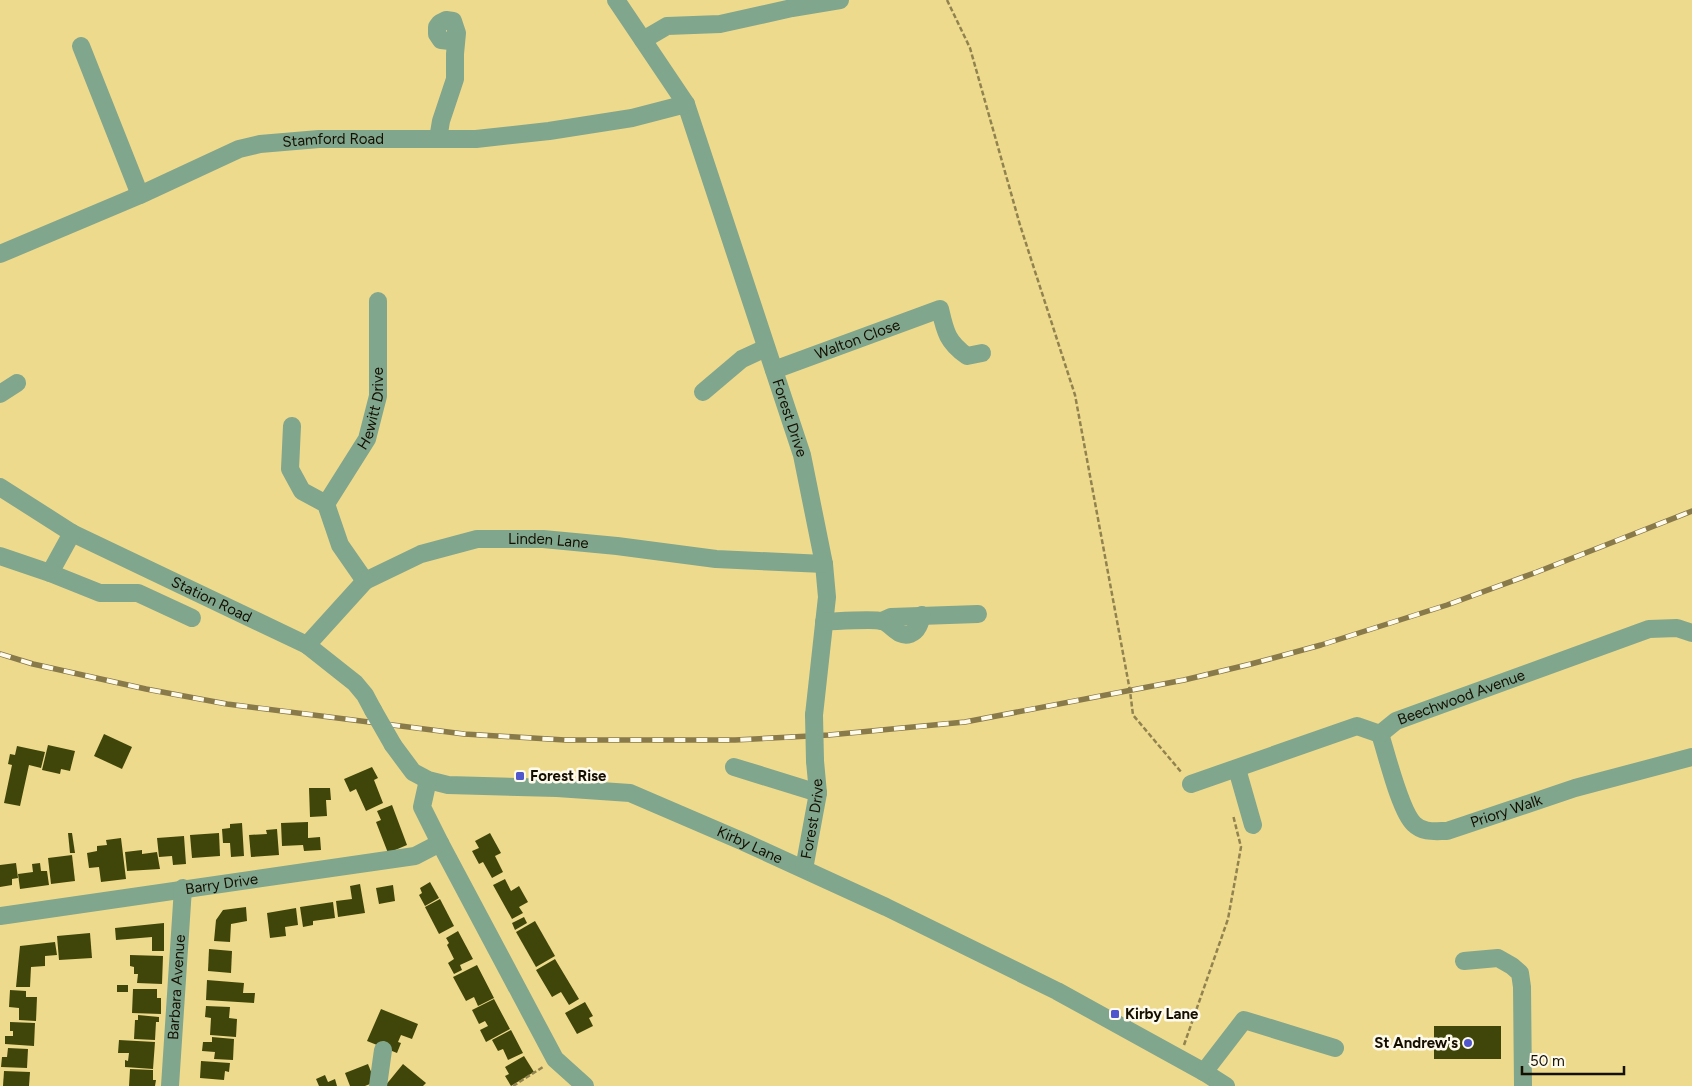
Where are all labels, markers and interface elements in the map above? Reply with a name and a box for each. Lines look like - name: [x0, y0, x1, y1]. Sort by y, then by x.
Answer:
- street label: Stamford Road: [282, 130, 384, 151]
- street label: Walton Close: [813, 315, 903, 363]
- street label: Hewitt Drive: [354, 367, 388, 453]
- street label: Forest Drive: [768, 377, 811, 459]
- street label: Linden Lane: [508, 530, 590, 552]
- street label: Station Road: [168, 573, 255, 626]
- street label: Beechwood Avenue: [1395, 666, 1527, 729]
- place label: Forest Rise: [530, 767, 607, 785]
- marker: Forest Rise: [514, 770, 526, 782]
- street label: Forest Drive: [797, 778, 827, 860]
- street label: Priory Walk: [1468, 790, 1545, 832]
- street label: Kirby Lane: [714, 822, 785, 867]
- street label: Barry Drive: [184, 870, 259, 898]
- street label: Barbara Avenue: [164, 934, 189, 1040]
- place label: Kirby Lane: [1125, 1005, 1199, 1023]
- marker: Kirby Lane: [1109, 1008, 1121, 1020]
- place label: St Andrew's: [1374, 1034, 1458, 1052]
- marker: St Andrew's: [1462, 1037, 1474, 1049]
- scale bar: [1522, 1044, 1624, 1076]
- text: 50 m: [1530, 1052, 1565, 1070]

